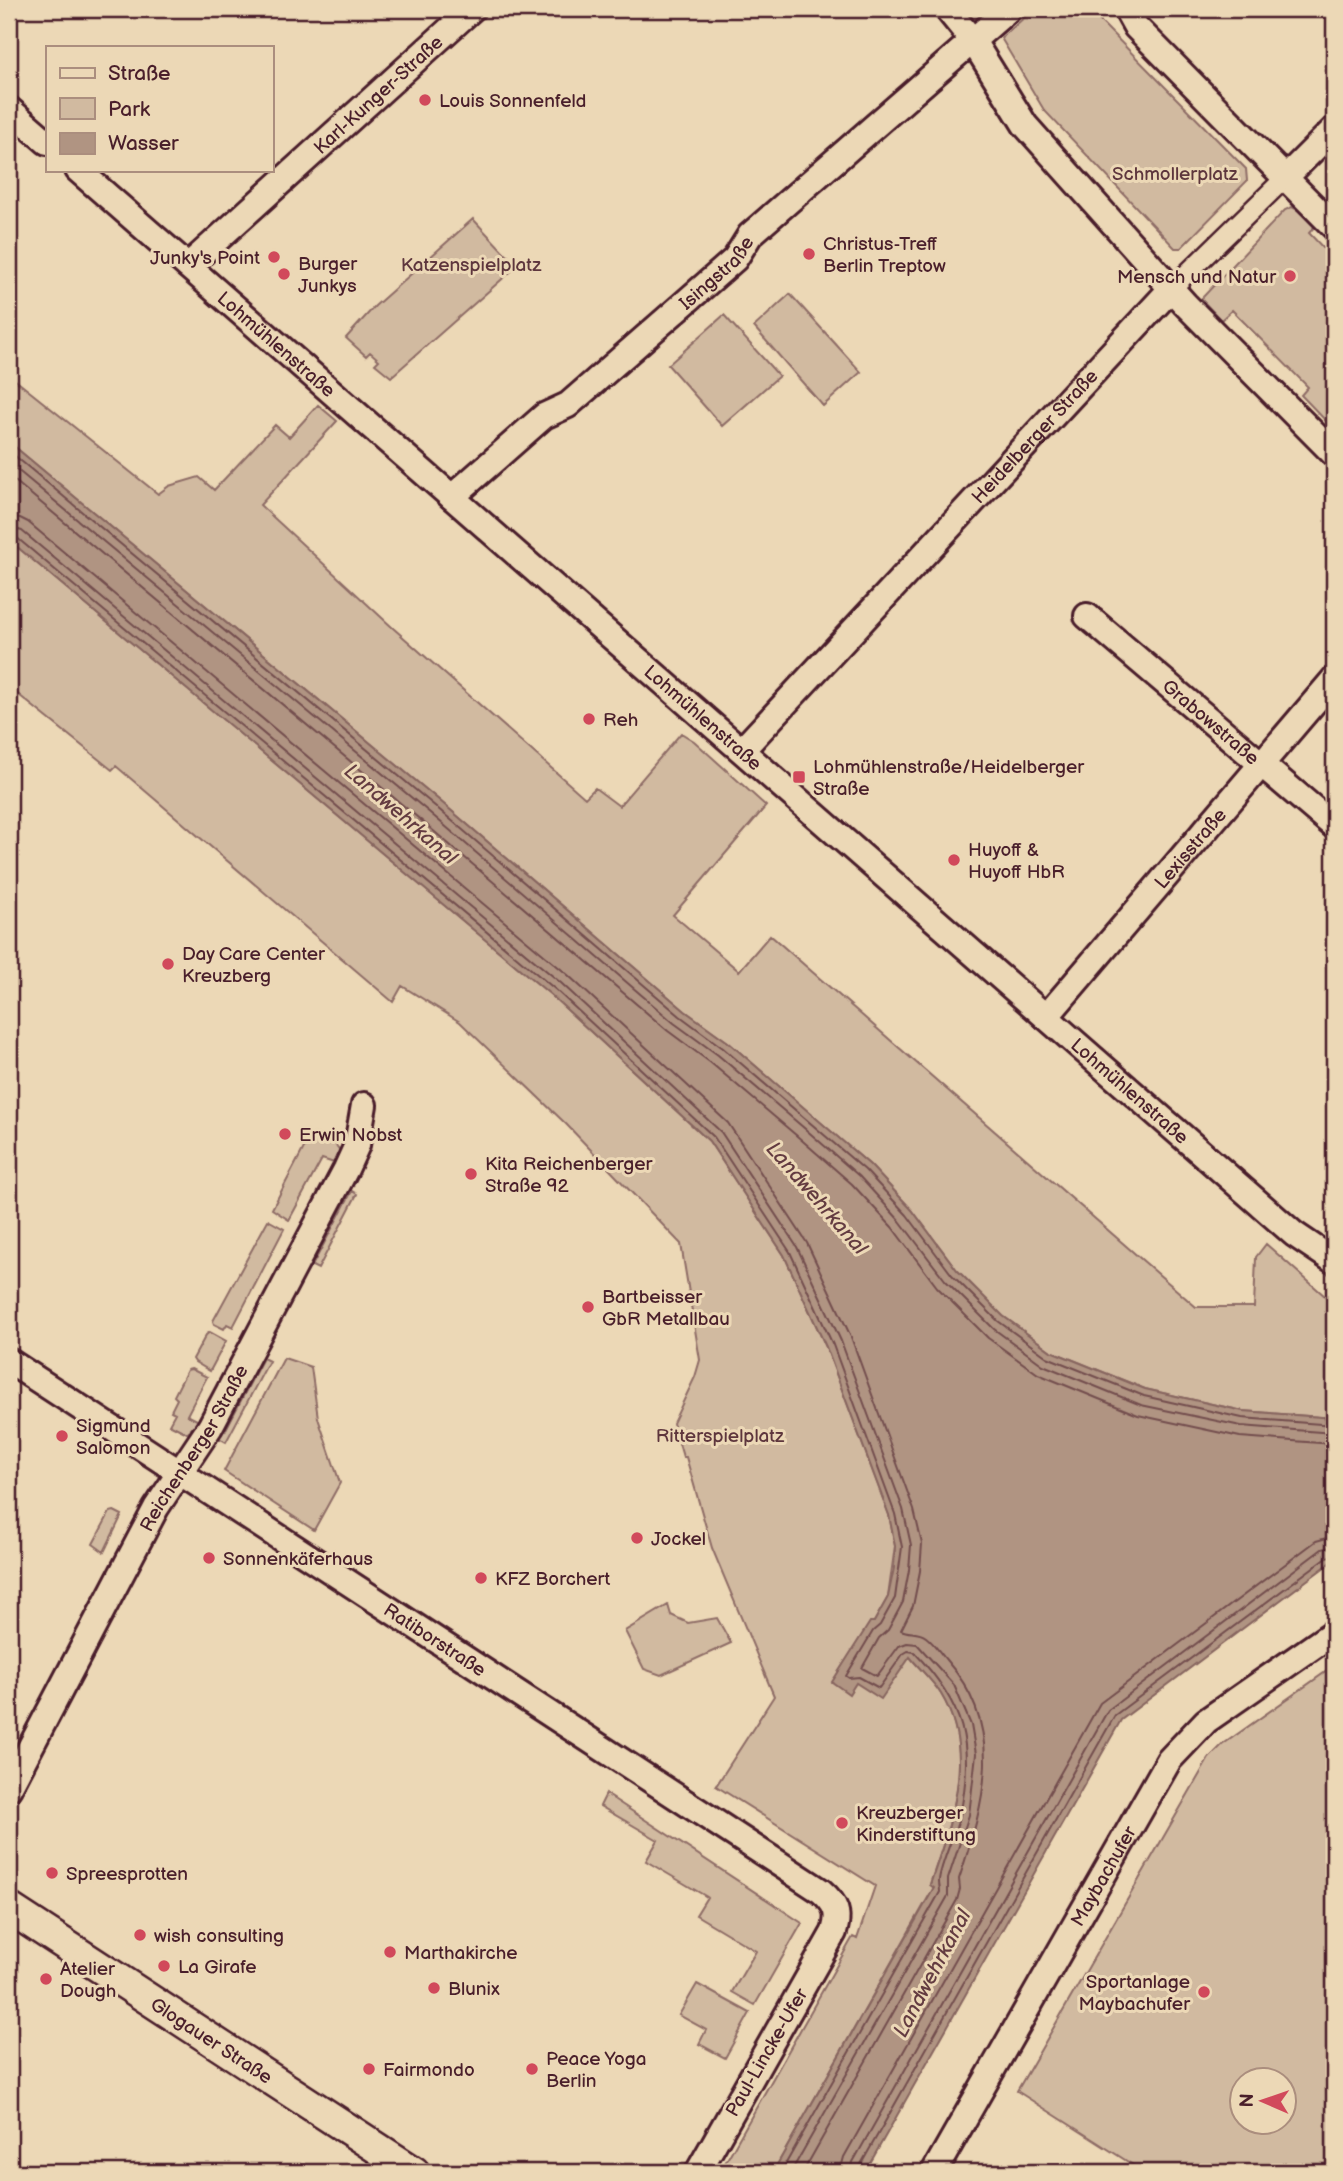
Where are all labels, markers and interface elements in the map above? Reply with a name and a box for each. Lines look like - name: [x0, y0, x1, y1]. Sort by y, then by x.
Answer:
- street label: Karl-Kunger-Straße: [310, 31, 448, 160]
- legend: [46, 46, 273, 172]
- text: Straße: [108, 61, 170, 86]
- place label: Louis Sonnenfeld: [439, 90, 586, 113]
- marker: Louis Sonnenfeld: [417, 92, 433, 108]
- text: Park: [108, 97, 151, 122]
- text: Wasser: [108, 131, 179, 156]
- park label: Schmollerplatz: [1112, 163, 1239, 186]
- street label: Isingstraße: [675, 232, 759, 315]
- place label: Christus-Treff Berlin Treptow: [823, 233, 946, 278]
- marker: Christus-Treff Berlin Treptow: [801, 246, 817, 262]
- place label: Junky's Point: [150, 247, 260, 270]
- marker: Junky's Point: [266, 249, 282, 265]
- place label: Burger Junkys: [298, 253, 358, 298]
- park label: Katzenspielplatz: [401, 254, 542, 277]
- marker: Burger Junkys: [276, 266, 292, 282]
- place label: Mensch und Natur: [1117, 266, 1277, 289]
- marker: Mensch und Natur: [1282, 268, 1298, 284]
- street label: Lohmühlenstraße: [212, 287, 339, 403]
- street label: Heidelberger Straße: [967, 365, 1103, 509]
- street label: Lohmühlenstraße: [639, 661, 766, 776]
- street label: Grabowstraße: [1157, 675, 1263, 770]
- place label: Reh: [603, 709, 638, 732]
- marker: Reh: [581, 711, 597, 727]
- place label: Lohmühlenstraße/Heidelberger Straße: [813, 756, 1085, 801]
- water label: Landwehrkanal: [339, 759, 463, 871]
- marker: Lohmühlenstraße/Heidelberger Straße: [791, 769, 807, 785]
- street label: Lexisstraße: [1150, 804, 1232, 894]
- place label: Huyoff & Huyoff HbR: [968, 839, 1065, 884]
- marker: Huyoff & Huyoff HbR: [946, 852, 962, 868]
- place label: Day Care Center Kreuzberg: [182, 943, 326, 988]
- marker: Day Care Center Kreuzberg: [160, 956, 176, 972]
- street label: Lohmühlenstraße: [1065, 1034, 1193, 1149]
- place label: Erwin Nobst: [299, 1124, 403, 1147]
- marker: Erwin Nobst: [277, 1126, 293, 1142]
- water label: Landwehrkanal: [761, 1137, 873, 1261]
- place label: Kita Reichenberger Straße 92: [485, 1153, 654, 1198]
- marker: Kita Reichenberger Straße 92: [463, 1166, 479, 1182]
- place label: Bartbeisser GbR Metallbau: [602, 1286, 730, 1331]
- marker: Bartbeisser GbR Metallbau: [580, 1299, 596, 1315]
- street label: Reichenberger Straße: [136, 1361, 254, 1536]
- place label: Sigmund Salomon: [76, 1415, 151, 1460]
- park label: Ritterspielplatz: [656, 1425, 785, 1448]
- marker: Sigmund Salomon: [54, 1428, 70, 1444]
- place label: Jockel: [651, 1528, 706, 1551]
- marker: Jockel: [629, 1530, 645, 1546]
- place label: Sonnenkäferhaus: [223, 1548, 373, 1571]
- marker: Sonnenkäferhaus: [201, 1550, 217, 1566]
- place label: KFZ Borchert: [495, 1568, 611, 1591]
- marker: KFZ Borchert: [473, 1570, 489, 1586]
- street label: Ratiborstraße: [379, 1599, 490, 1682]
- place label: Kreuzberger Kinderstiftung: [856, 1802, 976, 1847]
- marker: Kreuzberger Kinderstiftung: [834, 1815, 850, 1831]
- street label: Maybachufer: [1067, 1821, 1142, 1931]
- place label: Spreesprotten: [66, 1863, 188, 1886]
- marker: Spreesprotten: [44, 1865, 60, 1881]
- water label: Landwehrkanal: [888, 1904, 977, 2042]
- place label: wish consulting: [154, 1925, 284, 1948]
- marker: wish consulting: [132, 1927, 148, 1943]
- place label: Marthakirche: [404, 1942, 517, 1965]
- marker: Marthakirche: [382, 1944, 398, 1960]
- place label: La Girafe: [178, 1956, 257, 1979]
- place label: Atelier Dough: [60, 1958, 116, 2003]
- marker: La Girafe: [156, 1958, 172, 1974]
- marker: Atelier Dough: [38, 1971, 54, 1987]
- place label: Sportanlage Maybachufer: [1078, 1971, 1191, 2016]
- place label: Blunix: [448, 1978, 500, 2001]
- marker: Blunix: [426, 1980, 442, 1996]
- street label: Paul-Lincke-Ufer: [721, 1984, 814, 2121]
- marker: Sportanlage Maybachufer: [1196, 1984, 1212, 2000]
- street label: Glogauer Straße: [146, 1993, 276, 2090]
- place label: Peace Yoga Berlin: [546, 2048, 647, 2093]
- place label: Fairmondo: [383, 2059, 475, 2082]
- marker: Fairmondo: [361, 2061, 377, 2077]
- marker: Peace Yoga Berlin: [524, 2061, 540, 2077]
- north arrow: [1228, 2066, 1298, 2136]
- text: N: [1236, 2093, 1259, 2108]

